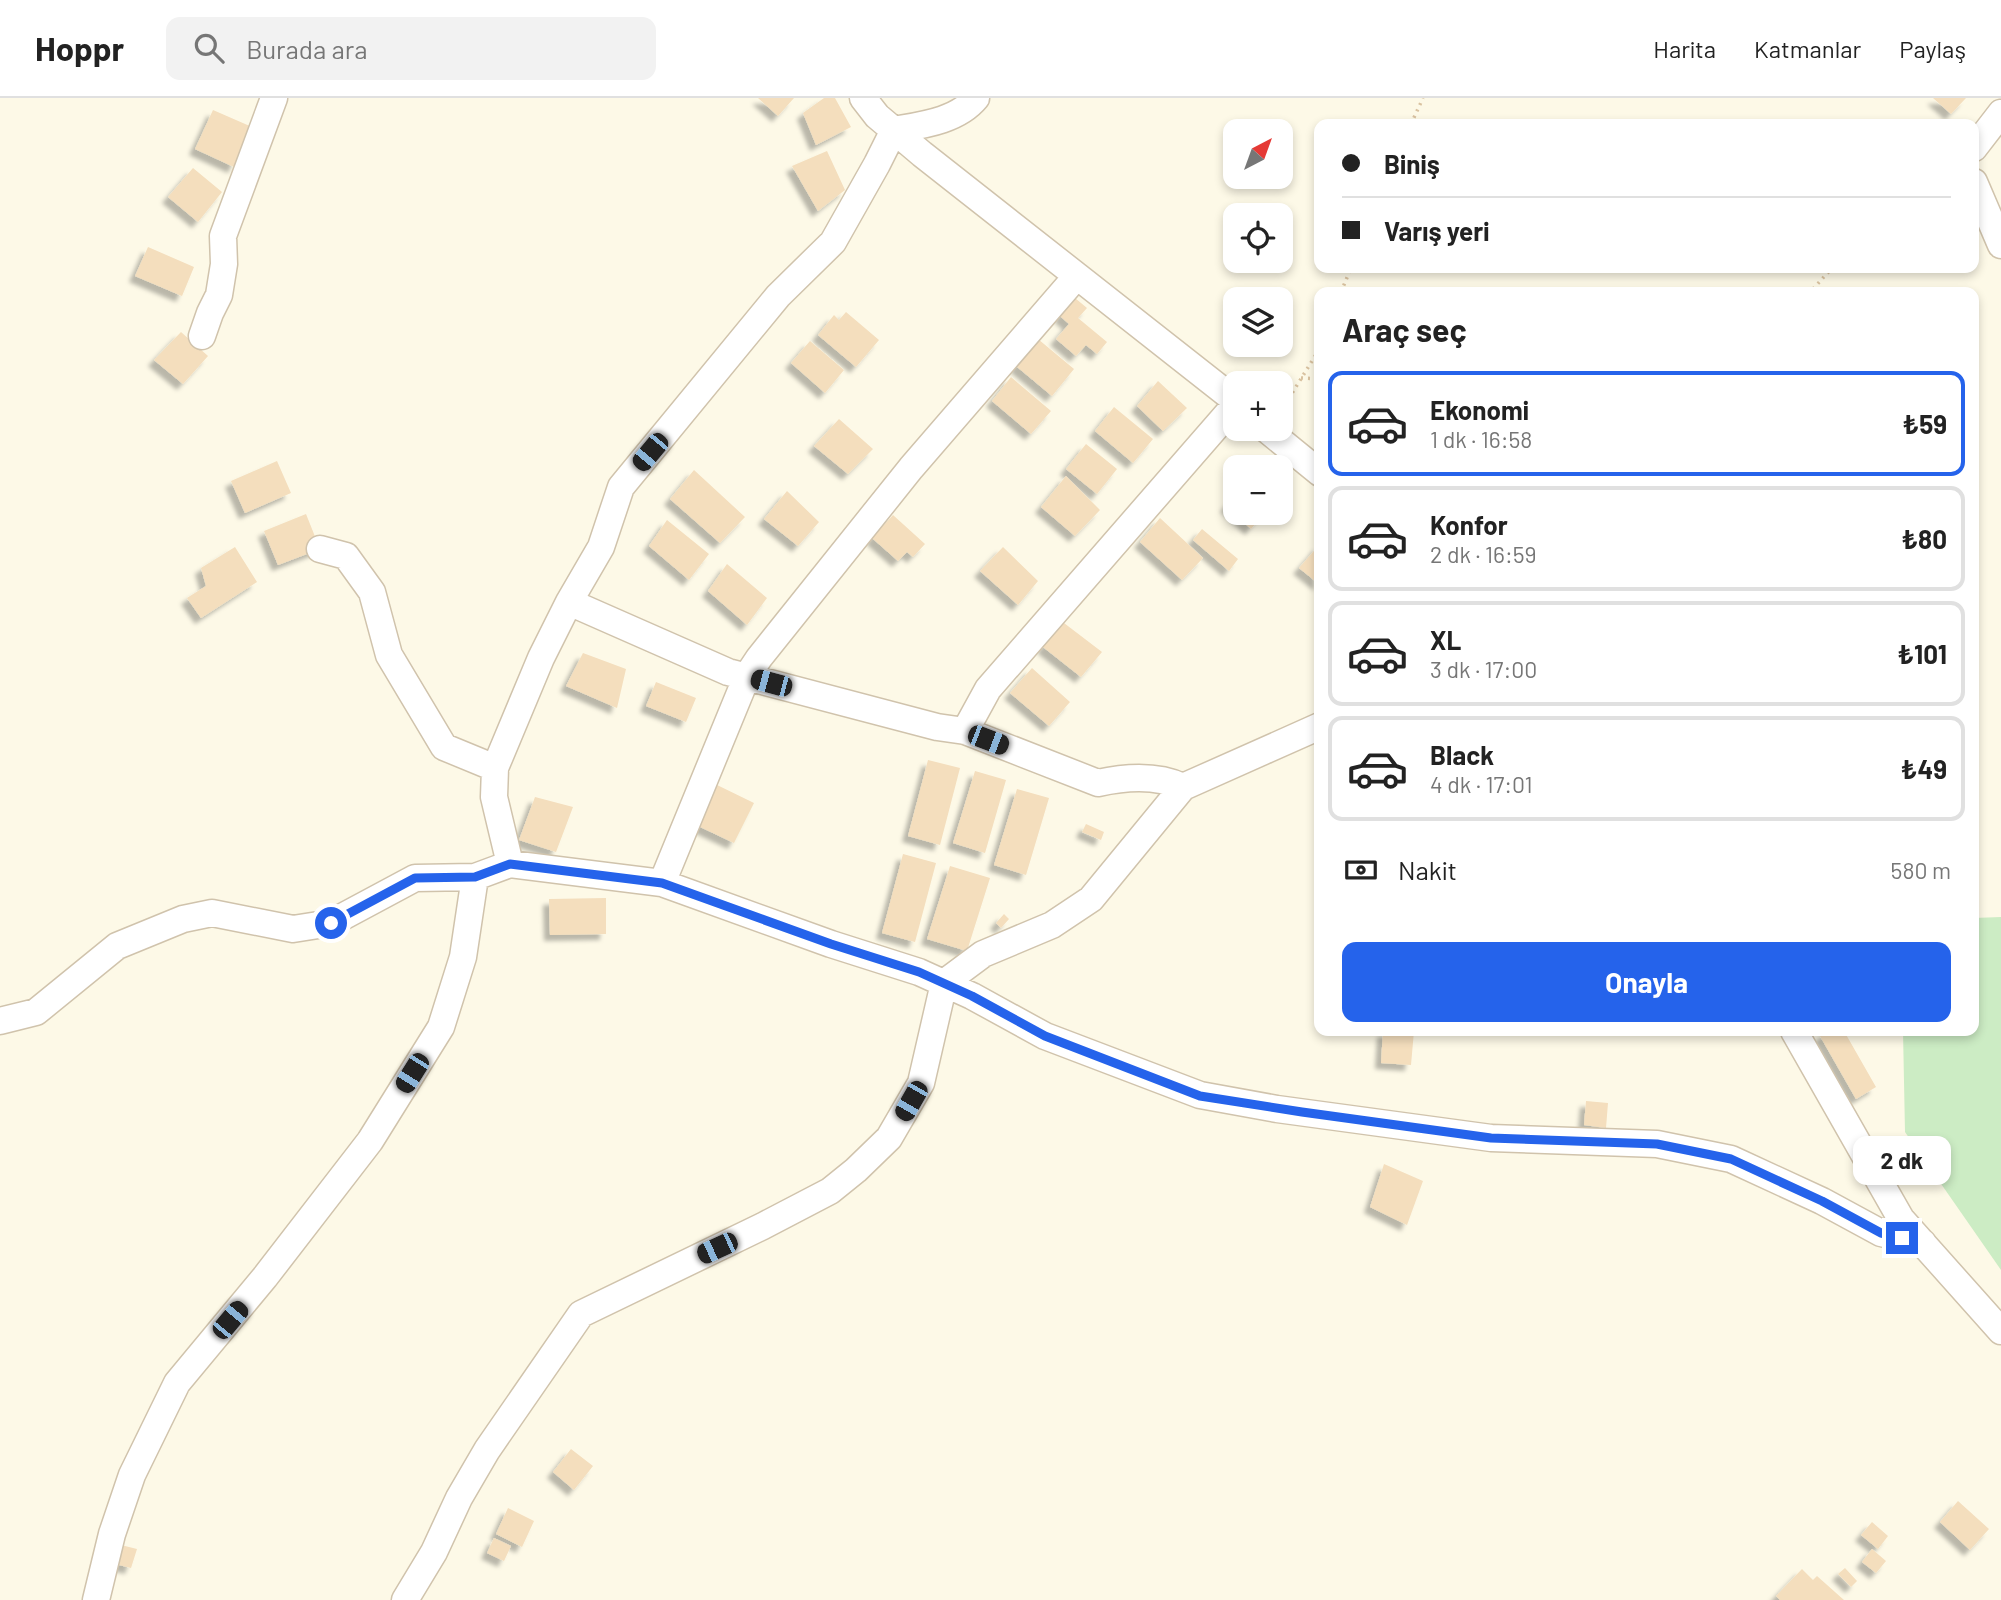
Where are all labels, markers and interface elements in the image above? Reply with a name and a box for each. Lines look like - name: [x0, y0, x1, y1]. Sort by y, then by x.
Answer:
- search box: [166, 17, 656, 80]
- text: Hoppr: [35, 28, 124, 68]
- icon: search: [190, 29, 228, 67]
- text: Burada ara: [246, 33, 367, 64]
- text: Harita: [1653, 34, 1716, 63]
- text: Katmanlar: [1754, 34, 1861, 63]
- text: Paylaş: [1899, 34, 1966, 63]
- north arrow: [1223, 119, 1293, 189]
- map controls: [1223, 119, 1293, 525]
- text: Biniş: [1384, 148, 1440, 179]
- button: locate: [1223, 203, 1293, 273]
- text: Varış yeri: [1384, 215, 1489, 246]
- button: layers: [1223, 287, 1293, 357]
- text: Araç seç: [1342, 310, 1467, 348]
- button: +: [1223, 371, 1293, 441]
- icon: car: [1346, 392, 1409, 455]
- text: Ekonomi: [1430, 394, 1529, 425]
- text: ₺59: [1902, 408, 1947, 439]
- text: 1 dk · 16:58: [1430, 425, 1532, 453]
- car: [629, 429, 672, 475]
- button: −: [1223, 455, 1293, 525]
- icon: car: [1346, 507, 1409, 570]
- text: Konfor: [1430, 509, 1508, 540]
- text: ₺80: [1901, 523, 1947, 554]
- text: 2 dk · 16:59: [1430, 540, 1537, 568]
- icon: car: [1346, 622, 1409, 685]
- text: XL: [1430, 624, 1461, 655]
- text: ₺101: [1897, 638, 1947, 669]
- text: 3 dk · 17:00: [1430, 655, 1537, 683]
- car: [748, 667, 795, 699]
- car: [965, 723, 1012, 757]
- icon: car: [1346, 737, 1409, 800]
- text: Black: [1430, 739, 1494, 770]
- text: ₺49: [1901, 753, 1947, 784]
- text: 4 dk · 17:01: [1430, 770, 1533, 798]
- icon: cash: [1342, 851, 1380, 889]
- text: Nakit: [1398, 854, 1457, 885]
- text: 580 m: [1891, 856, 1951, 884]
- route start: [315, 907, 347, 939]
- button: Onayla: [1342, 942, 1951, 1022]
- car: [392, 1050, 433, 1096]
- car: [892, 1078, 931, 1124]
- callout: 2 dk: [1853, 1136, 1951, 1186]
- text: 2 dk: [1881, 1146, 1923, 1174]
- route end: [1886, 1222, 1918, 1254]
- car: [694, 1230, 741, 1266]
- car: [209, 1297, 252, 1343]

